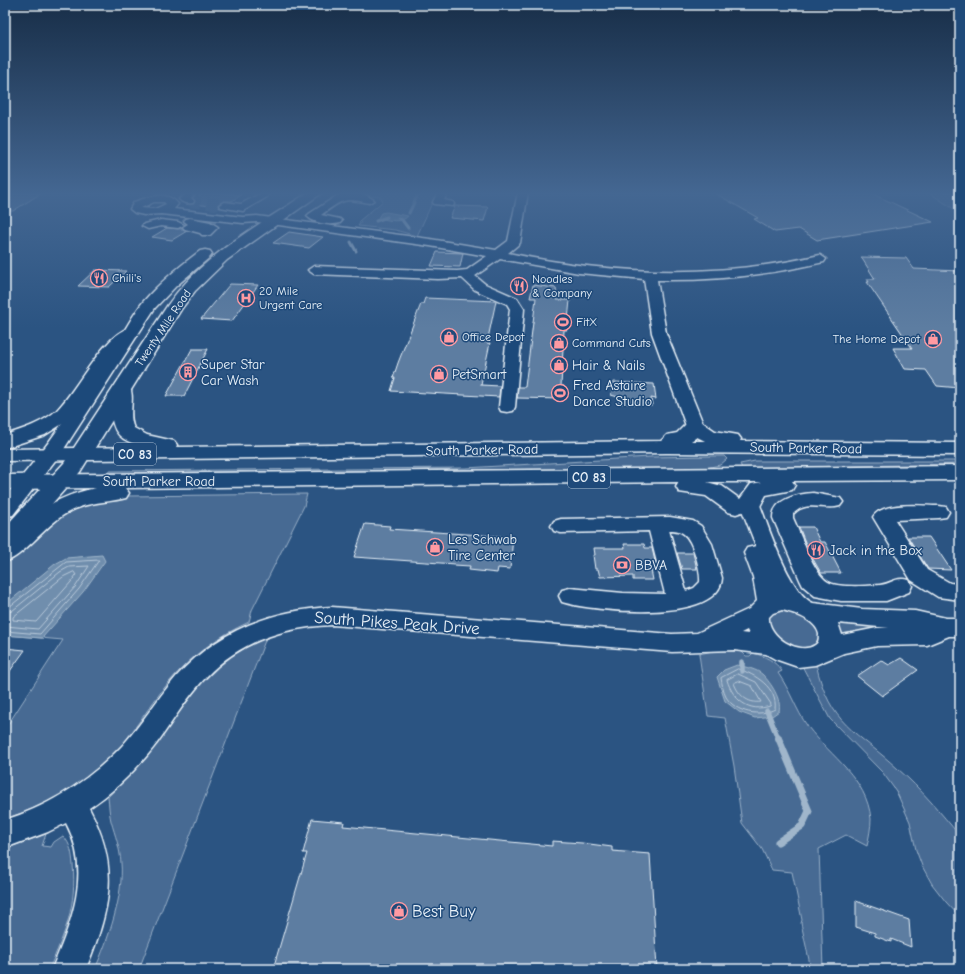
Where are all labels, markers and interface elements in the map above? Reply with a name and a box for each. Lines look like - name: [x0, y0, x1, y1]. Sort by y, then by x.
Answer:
- restaurant icon: Chili's: [89, 268, 109, 288]
- place label: Chili's: [112, 271, 141, 285]
- place label: Noodles & Company: [532, 272, 593, 300]
- restaurant icon: Noodles & Company: [509, 276, 529, 296]
- place label: 20 Mile Urgent Care: [259, 284, 322, 312]
- street label: Twenty Mile Road: [132, 287, 194, 369]
- hospital icon: 20 Mile Urgent Care: [236, 288, 256, 308]
- sports icon: FitX: [553, 312, 573, 332]
- place label: FitX: [576, 315, 597, 329]
- shop icon: Office Depot: [439, 327, 459, 347]
- shop icon: The Home Depot: [923, 329, 943, 349]
- place label: Office Depot: [462, 330, 525, 344]
- place label: The Home Depot: [833, 332, 921, 346]
- shop icon: Command Cuts: [549, 333, 569, 353]
- place label: Command Cuts: [572, 336, 651, 350]
- shop icon: Hair & Nails: [549, 355, 569, 375]
- place label: Super Star Car Wash: [201, 356, 265, 389]
- place label: Hair & Nails: [572, 357, 645, 374]
- building icon: Super Star Car Wash: [178, 362, 198, 382]
- shop icon: PetSmart: [429, 364, 449, 384]
- place label: PetSmart: [452, 366, 507, 383]
- place label: Fred Astaire Dance Studio: [573, 377, 652, 410]
- sports icon: Fred Astaire Dance Studio: [550, 383, 570, 403]
- street label: South Parker Road: [750, 439, 862, 457]
- street label: South Parker Road: [426, 441, 538, 459]
- road number: CO 83: [114, 443, 156, 465]
- road number: CO 83: [568, 466, 610, 488]
- street label: South Parker Road: [103, 473, 215, 490]
- place label: Les Schwab Tire Center: [448, 531, 517, 564]
- shop icon: Les Schwab Tire Center: [425, 537, 445, 557]
- restaurant icon: Jack in the Box: [806, 540, 826, 560]
- place label: Jack in the Box: [829, 542, 922, 559]
- bank icon: BBVA: [612, 555, 632, 575]
- place label: BBVA: [635, 557, 667, 574]
- street label: South Pikes Peak Drive: [314, 608, 480, 638]
- shop icon: Best Buy: [389, 901, 409, 921]
- place label: Best Buy: [412, 902, 476, 921]

